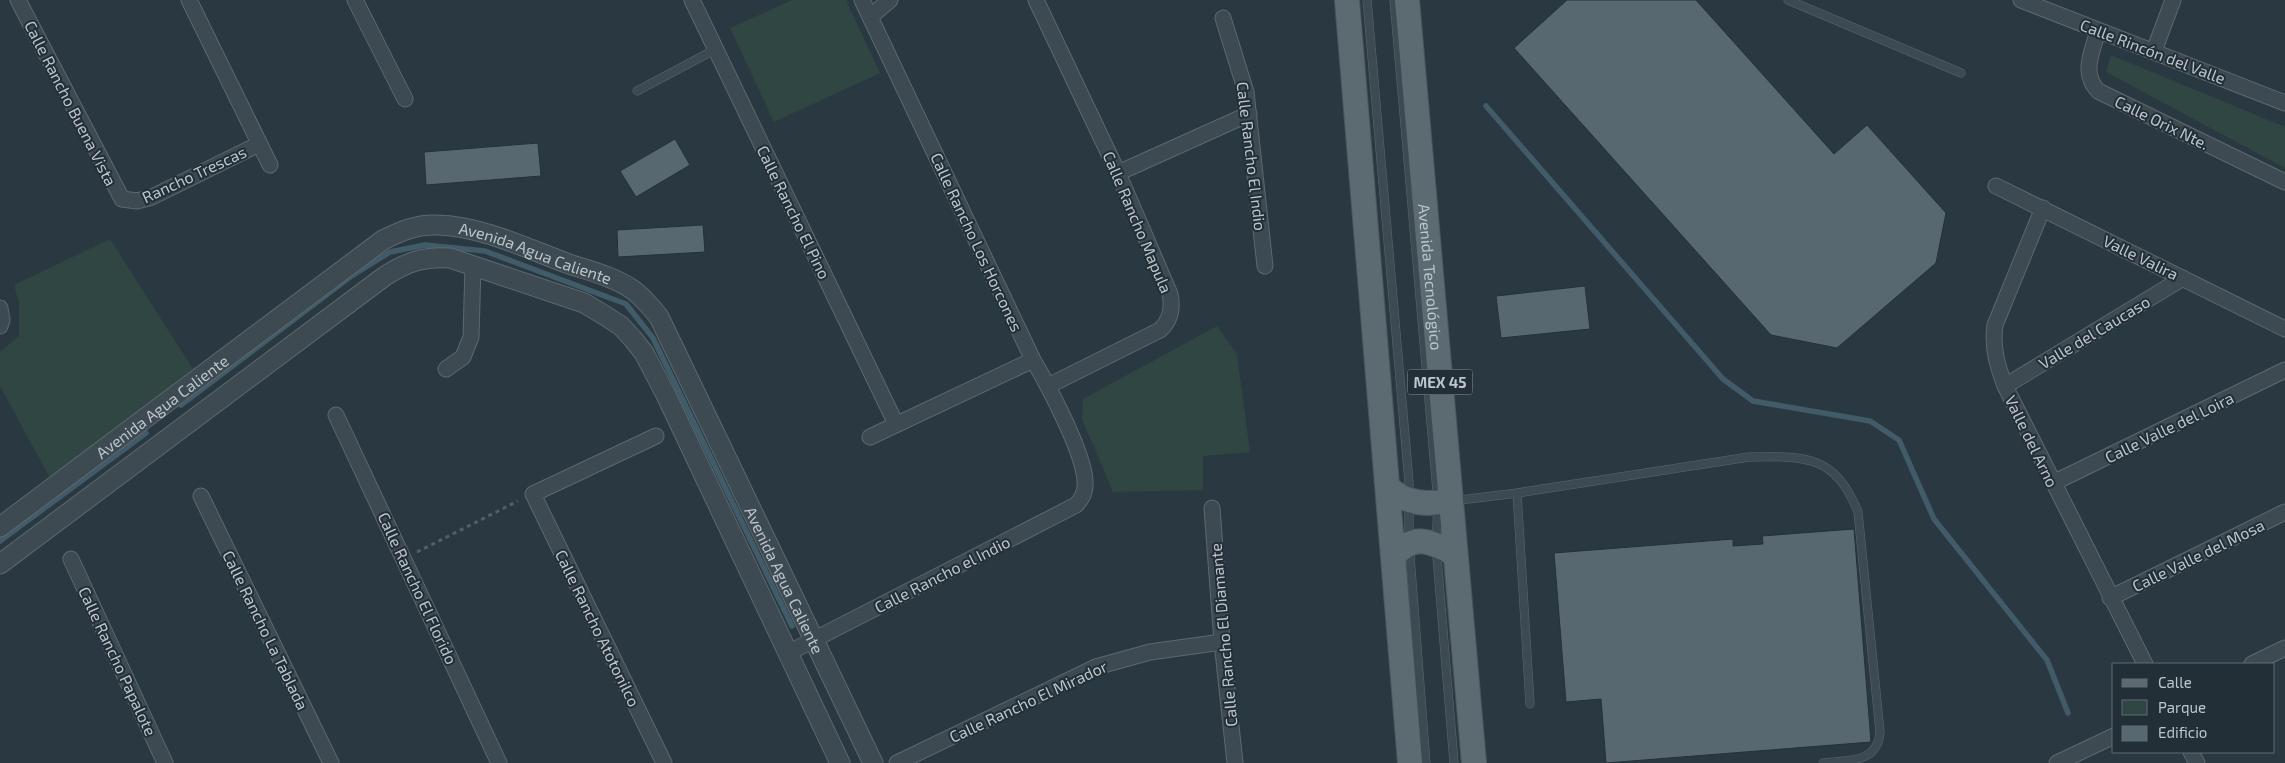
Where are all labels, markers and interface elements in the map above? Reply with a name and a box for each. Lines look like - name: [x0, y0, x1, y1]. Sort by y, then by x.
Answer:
- street label: Calle Rincón del Valle: [2078, 15, 2228, 87]
- street label: Calle Rancho Buena Vista: [21, 17, 121, 189]
- street label: Calle Rancho El Indio: [1233, 80, 1271, 232]
- street label: Calle Orix Nte.: [2112, 91, 2212, 153]
- street label: Rancho Trescas: [139, 142, 249, 206]
- street label: Calle Rancho El Pino: [753, 142, 835, 282]
- street label: Calle Rancho Mapula: [1100, 148, 1176, 296]
- street label: Calle Rancho Los Horcones: [927, 150, 1027, 334]
- street label: Avenida Tecnológico: [1415, 203, 1447, 351]
- street label: Avenida Agua Caliente: [457, 218, 615, 287]
- street label: Valle Valira: [2100, 231, 2182, 283]
- street label: Valle del Caucaso: [2035, 291, 2153, 373]
- street label: Avenida Agua Caliente: [92, 350, 232, 462]
- road number: MEX 45: [1408, 370, 1472, 394]
- street label: Calle Valle del Loira: [2101, 388, 2237, 466]
- street label: Valle del Arno: [2002, 392, 2062, 490]
- street label: Avenida Agua Caliente: [742, 503, 828, 656]
- street label: Calle Rancho El Florido: [374, 509, 462, 667]
- street label: Calle Valle del Mosa: [2129, 515, 2267, 595]
- street label: Calle Rancho el Indio: [871, 532, 1013, 616]
- street label: Calle Rancho El Diamante: [1206, 542, 1240, 728]
- street label: Calle Rancho La Tablada: [219, 547, 313, 713]
- street label: Calle Rancho Atotonilco: [552, 547, 644, 709]
- street label: Calle Rancho Papalote: [75, 584, 161, 738]
- street label: Calle Rancho El Mirador: [946, 656, 1111, 746]
- legend: [2112, 663, 2275, 753]
- text: Calle: [2158, 673, 2192, 691]
- text: Parque: [2158, 698, 2206, 716]
- text: Edificio: [2158, 723, 2207, 741]

